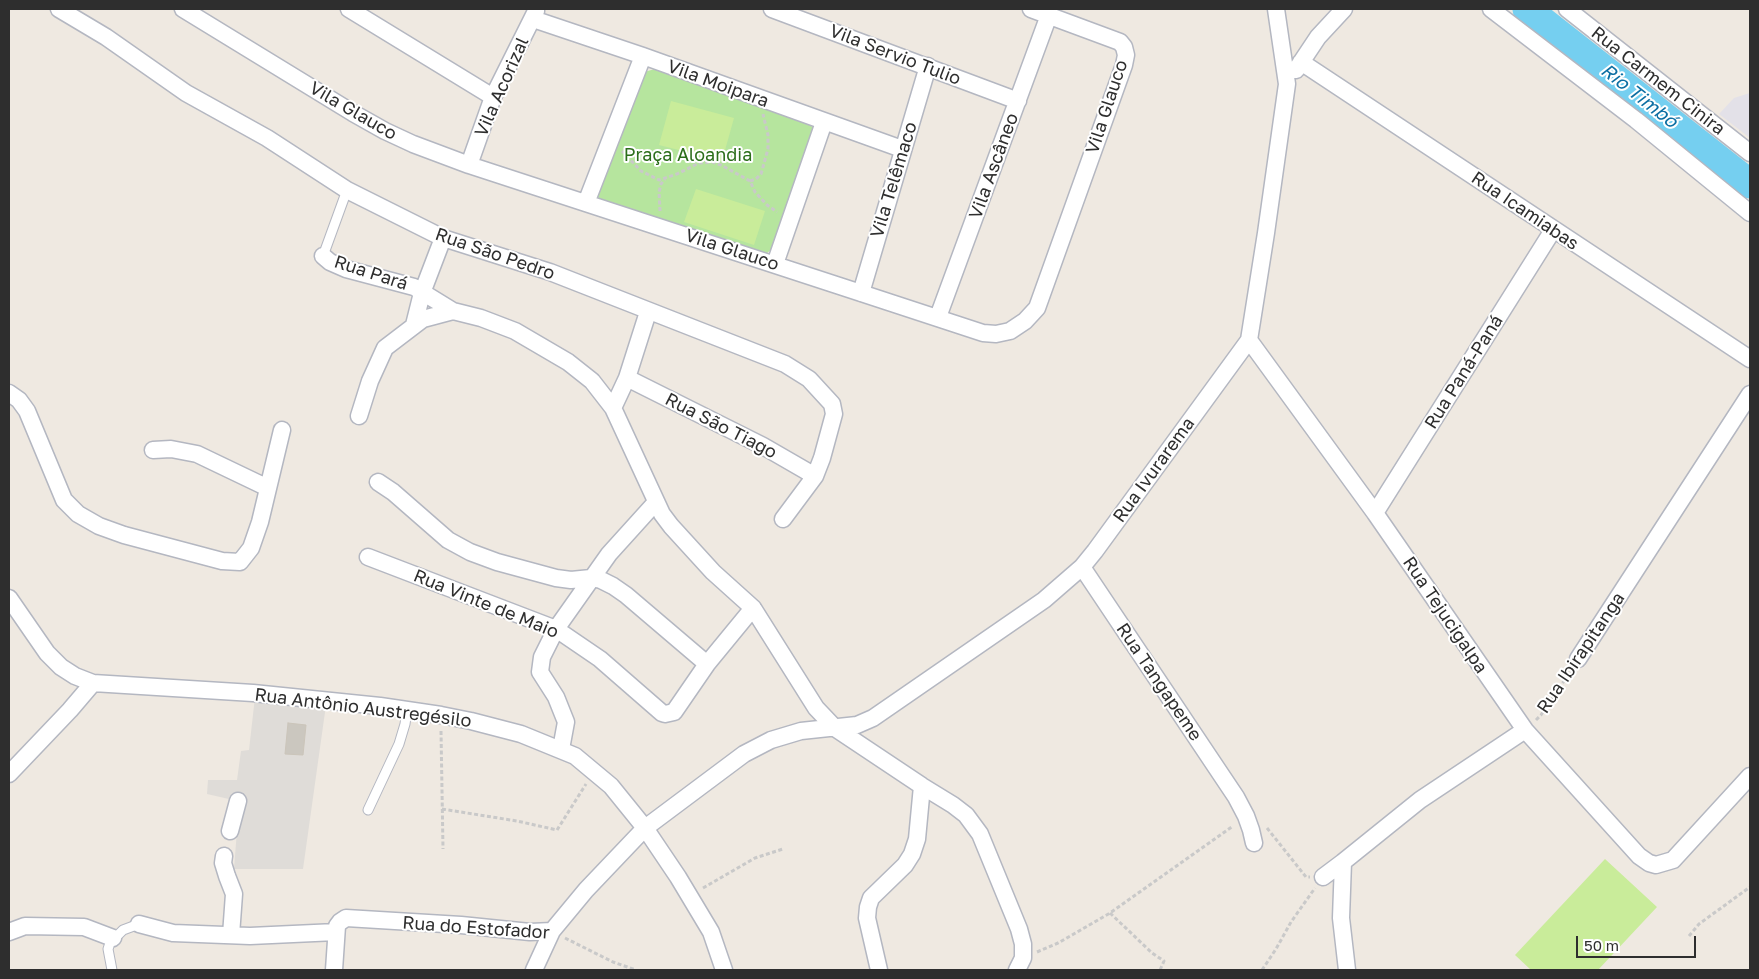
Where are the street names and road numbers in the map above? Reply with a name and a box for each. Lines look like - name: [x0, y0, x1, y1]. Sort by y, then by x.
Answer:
- street label: Vila Servio Tulio: [826, 20, 964, 90]
- street label: Rua Carmem Cinira: [1587, 22, 1729, 140]
- street label: Vila Acorizal: [470, 34, 534, 140]
- street label: Vila Moipara: [664, 56, 772, 112]
- street label: Vila Glauco: [1082, 57, 1132, 157]
- street label: Vila Glauco: [305, 77, 401, 145]
- street label: Vila Ascâneo: [965, 110, 1023, 222]
- street label: Vila Telêmaco: [866, 119, 922, 241]
- street label: Rua Icamiabas: [1467, 167, 1583, 255]
- street label: Rua São Pedro: [432, 223, 558, 285]
- street label: Vila Glauco: [682, 225, 782, 275]
- street label: Rua Pará: [331, 251, 411, 295]
- street label: Rua Paná-Paná: [1420, 311, 1508, 433]
- street label: Rua São Tiago: [662, 389, 780, 463]
- street label: Rua Ivurarema: [1109, 413, 1199, 527]
- street label: Rua Tejucigalpa: [1398, 553, 1492, 677]
- street label: Rua Vinte de Maio: [410, 565, 562, 643]
- street label: Rua Ibirapitanga: [1532, 588, 1630, 718]
- street label: Rua Tangapeme: [1112, 619, 1206, 745]
- street label: Rua Antônio Austregésilo: [253, 684, 473, 732]
- street label: Rua do Estofador: [402, 912, 550, 944]

